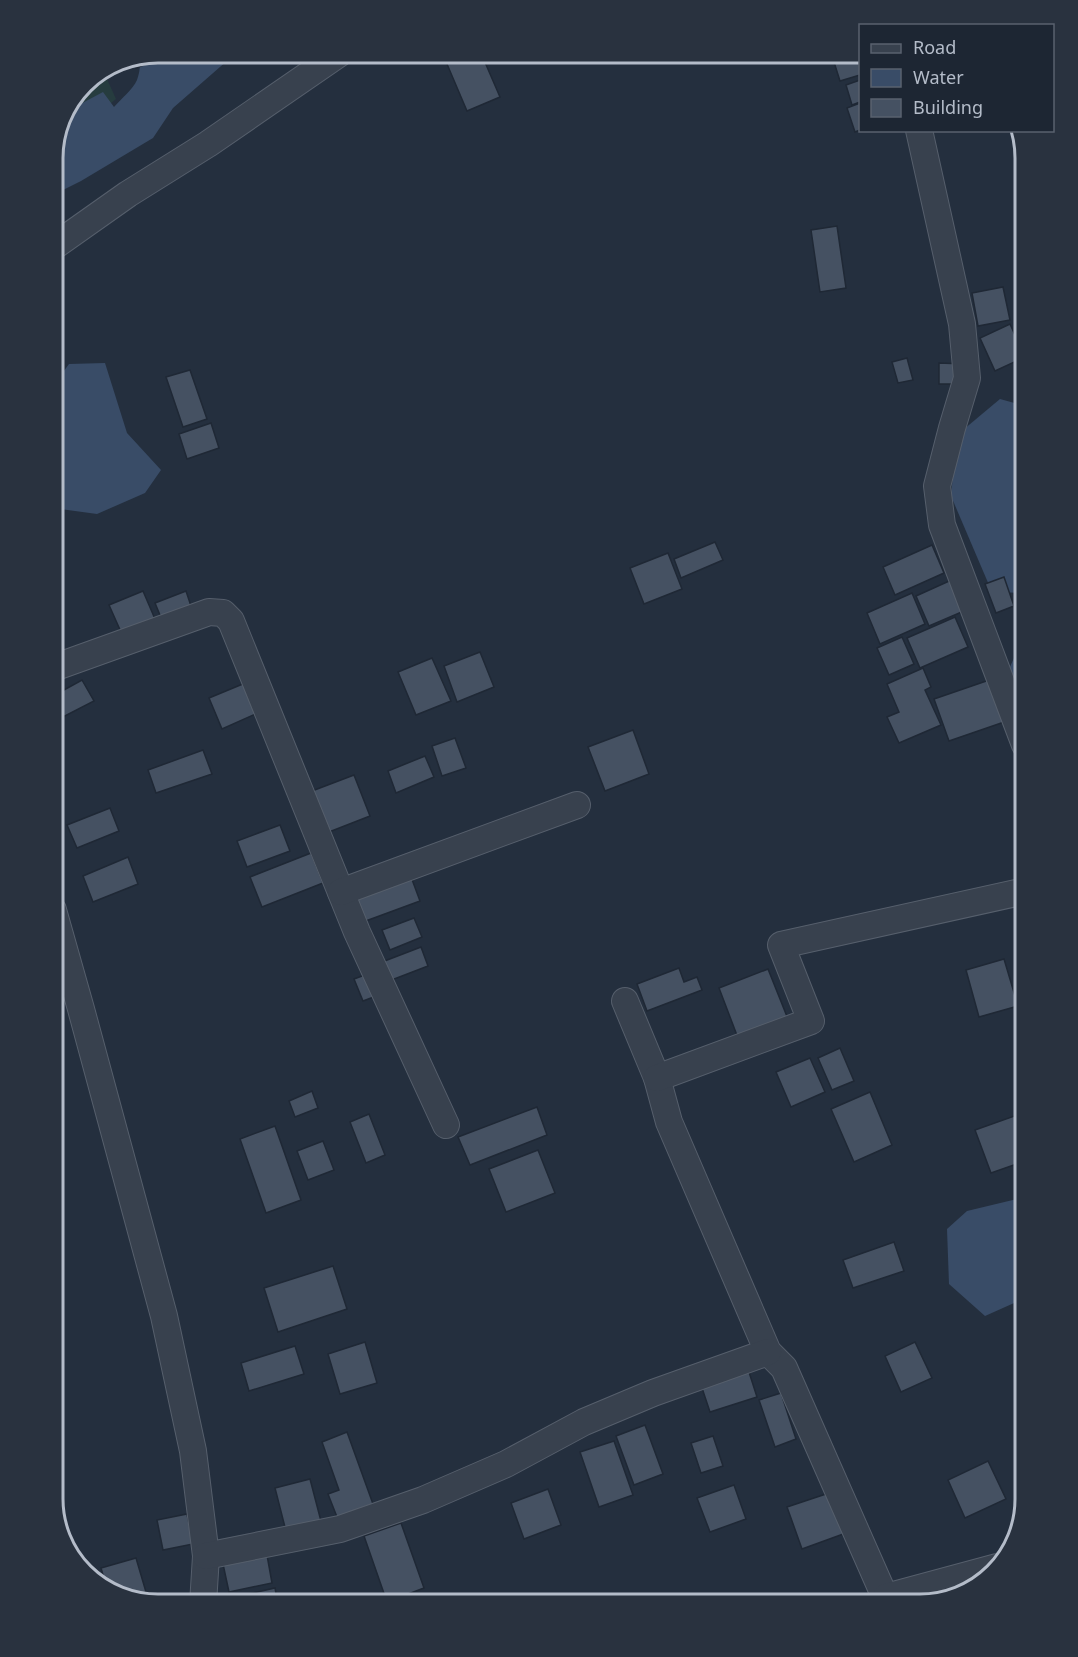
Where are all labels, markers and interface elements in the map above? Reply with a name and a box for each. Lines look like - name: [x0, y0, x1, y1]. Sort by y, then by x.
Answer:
- legend: [859, 24, 1054, 132]
- text: Road: [913, 35, 956, 59]
- text: Water: [913, 65, 964, 89]
- text: Building: [913, 95, 983, 119]

